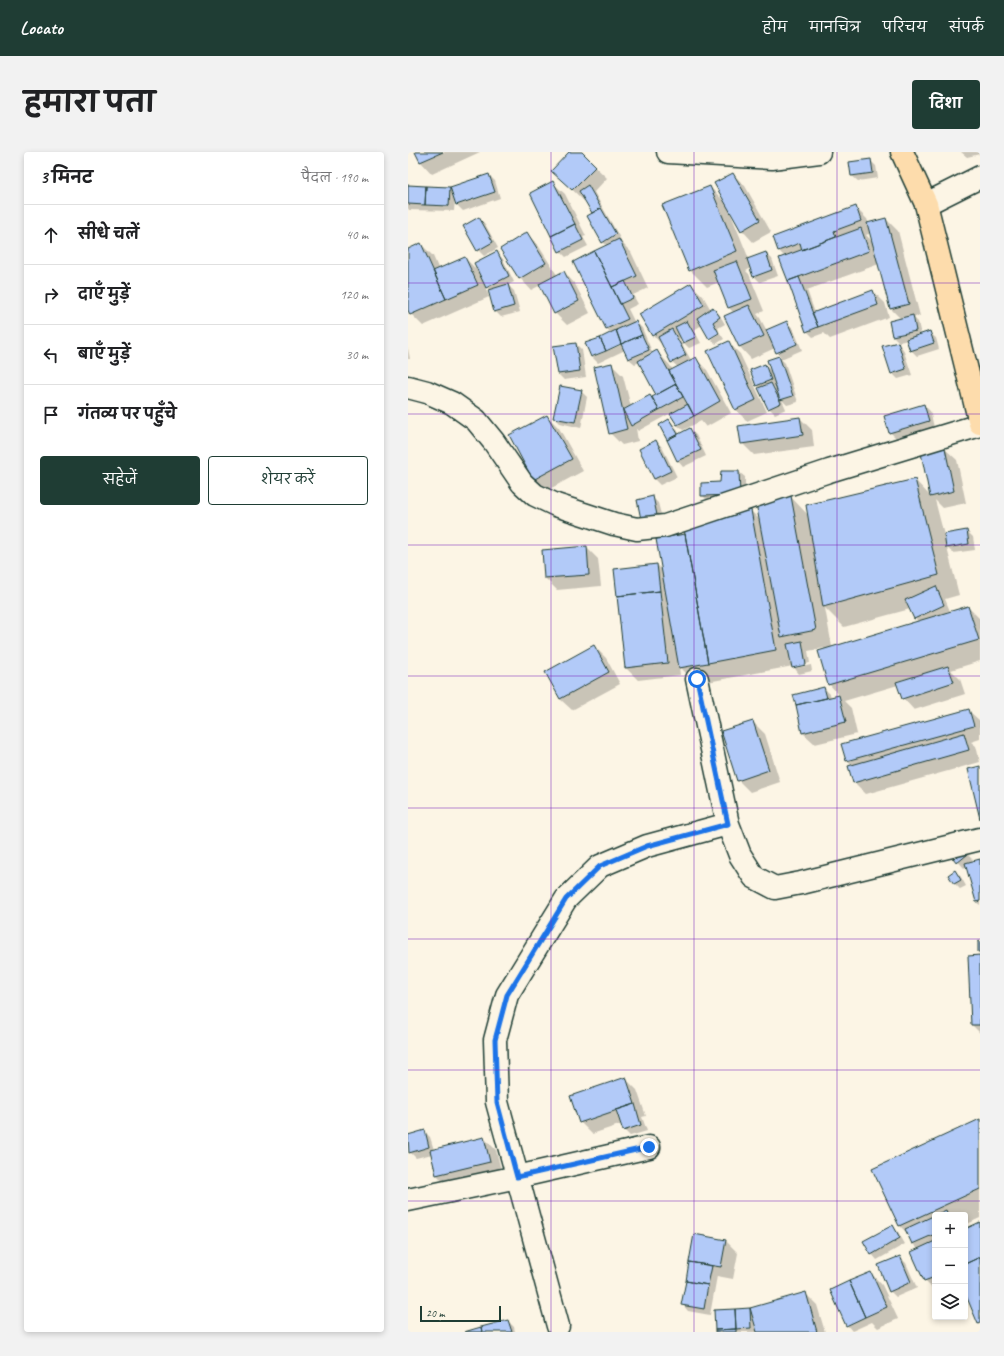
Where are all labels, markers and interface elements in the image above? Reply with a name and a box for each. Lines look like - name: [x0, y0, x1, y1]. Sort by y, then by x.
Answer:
- text: Locato: [20, 16, 63, 40]
- text: होम: [763, 19, 787, 36]
- text: मानचित्र: [809, 19, 861, 36]
- text: परिचय: [883, 19, 927, 36]
- text: संपर्क: [949, 19, 984, 36]
- button: दिशा: [912, 80, 980, 129]
- text: हमारा पता: [24, 85, 155, 120]
- text: 3 मिनट: [40, 167, 93, 188]
- text: पैदल · 190 m: [301, 170, 368, 186]
- icon: ahead: [40, 224, 62, 246]
- text: सीधे चलें: [78, 225, 139, 244]
- text: 40 m: [346, 227, 368, 243]
- icon: right: [40, 284, 62, 306]
- text: दाएँ मुड़ें: [78, 285, 130, 304]
- text: 120 m: [340, 287, 368, 303]
- icon: left: [40, 344, 62, 366]
- text: बाएँ मुड़ें: [78, 345, 130, 364]
- text: 30 m: [346, 347, 368, 363]
- icon: arrive: [40, 404, 62, 426]
- text: गंतव्य पर पहुँचे: [78, 405, 176, 424]
- button: सहेजें: [40, 456, 200, 505]
- button: शेयर करें: [208, 456, 368, 505]
- route start: [688, 670, 706, 688]
- route end: [640, 1138, 658, 1156]
- map controls: [932, 1212, 968, 1320]
- button: +: [932, 1212, 968, 1248]
- button: −: [932, 1248, 968, 1284]
- button: layers: [932, 1284, 968, 1320]
- scale bar: [420, 1304, 501, 1323]
- text: 20 m: [426, 1306, 445, 1320]

